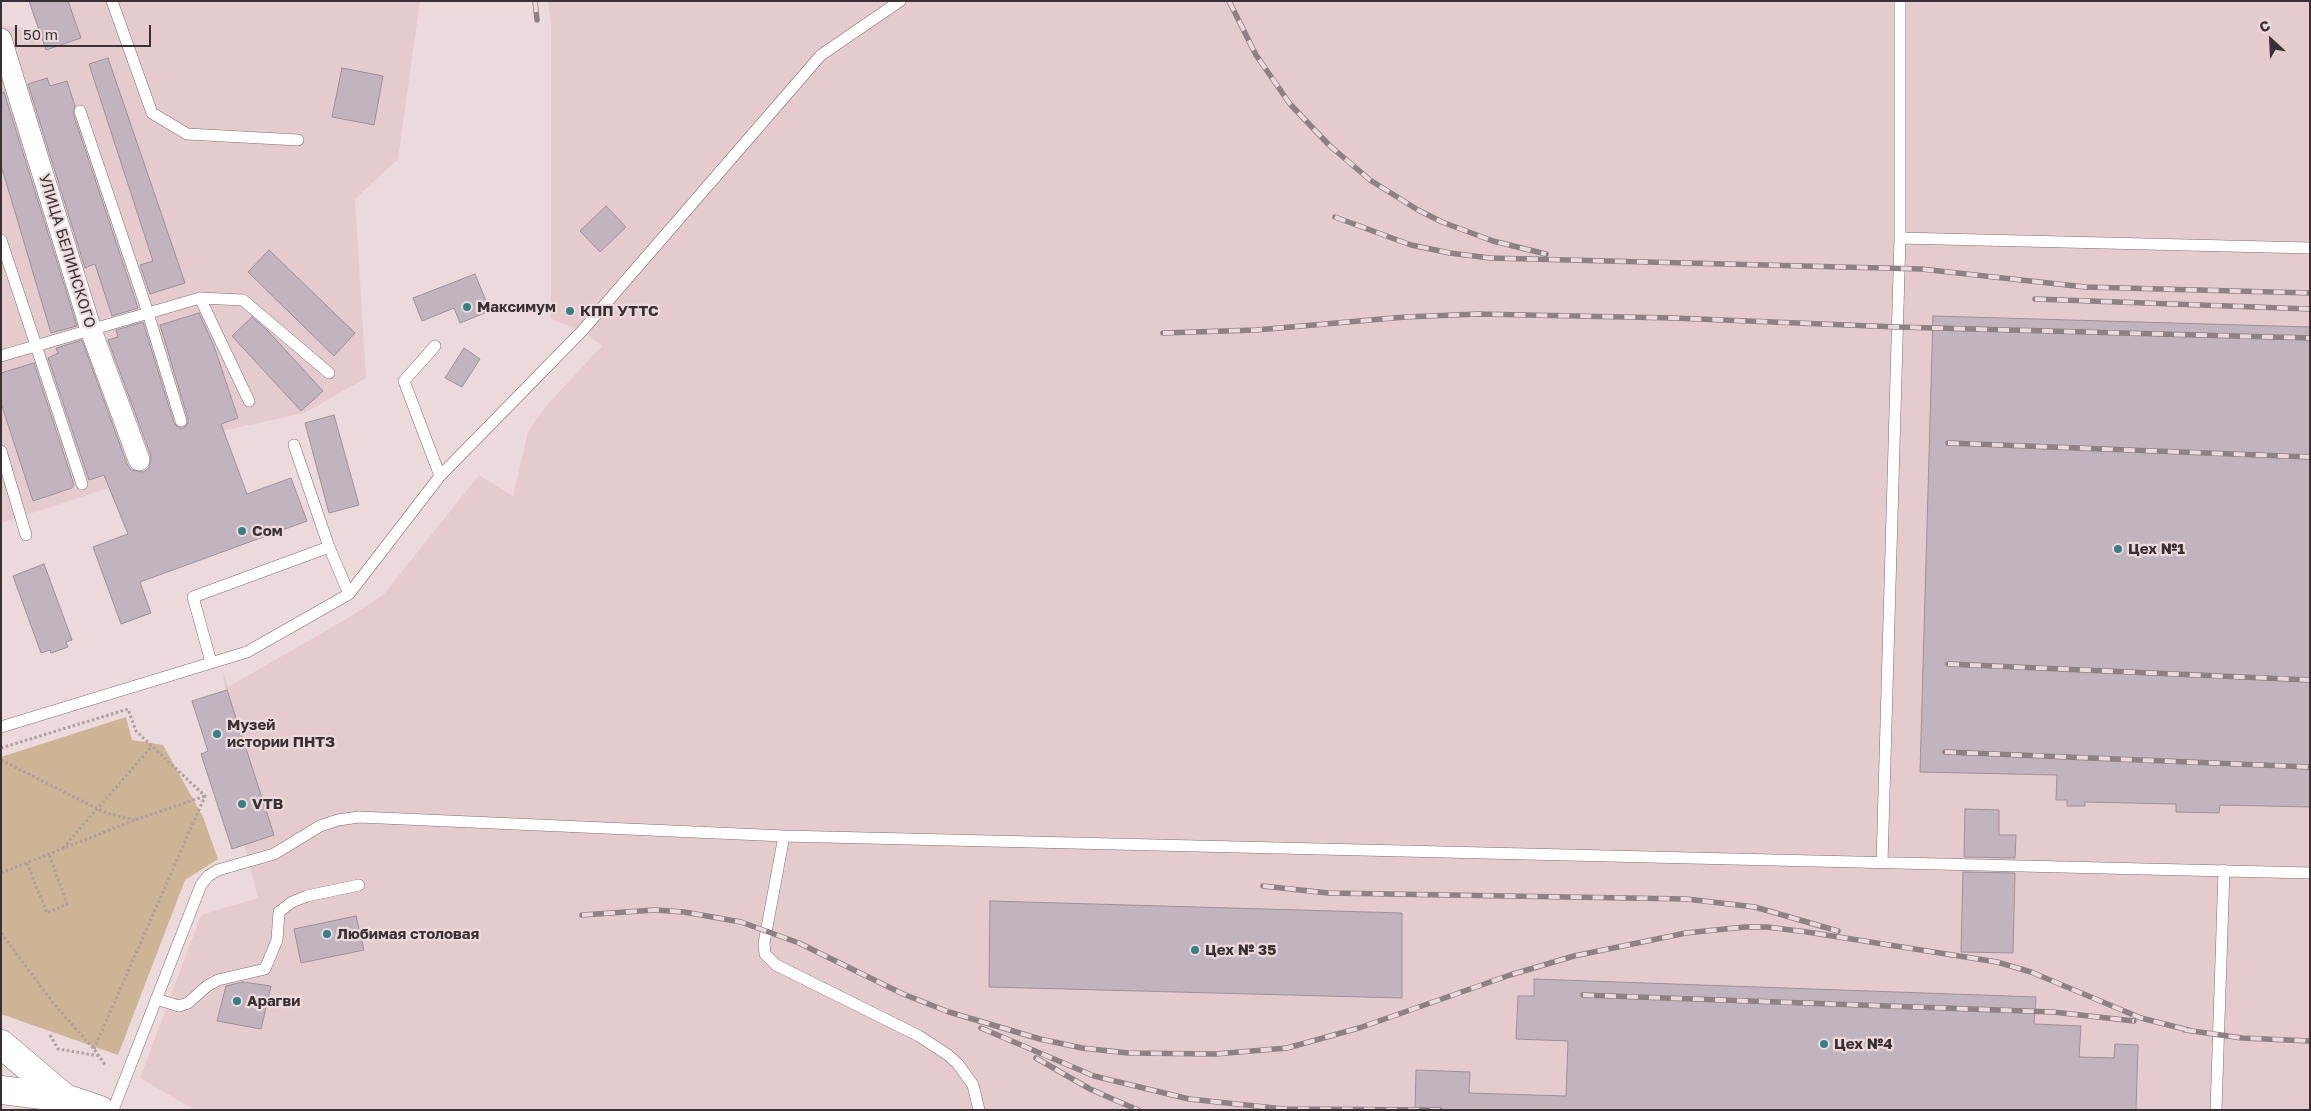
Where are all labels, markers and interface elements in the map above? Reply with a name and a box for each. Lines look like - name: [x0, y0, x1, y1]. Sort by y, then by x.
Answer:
- scale bar: [18, 15, 154, 47]
- north arrow: [2246, 15, 2296, 65]
- text: С: [2256, 16, 2273, 36]
- text: 50 m: [23, 25, 58, 43]
- street label: УЛИЦА БЕЛИНСКОГО: [35, 172, 99, 330]
- place label: Максимум: [477, 298, 556, 316]
- marker: Максимум: [461, 301, 473, 313]
- place label: КПП УТТС: [580, 302, 659, 320]
- marker: КПП УТТС: [564, 305, 576, 317]
- place label: Сом: [252, 522, 282, 540]
- marker: Сом: [236, 525, 248, 537]
- place label: Цех №1: [2128, 540, 2185, 558]
- marker: Цех №1: [2112, 543, 2124, 555]
- place label: Музей истории ПНТЗ: [227, 716, 335, 751]
- marker: Музей истории ПНТЗ: [211, 728, 223, 740]
- place label: VTB: [252, 795, 283, 813]
- marker: VTB: [236, 798, 248, 810]
- place label: Любимая столовая: [337, 925, 479, 943]
- marker: Любимая столовая: [321, 928, 333, 940]
- place label: Цех № 35: [1205, 941, 1276, 959]
- marker: Цех № 35: [1189, 944, 1201, 956]
- place label: Арагви: [247, 992, 300, 1010]
- marker: Арагви: [231, 995, 243, 1007]
- place label: Цех №4: [1834, 1035, 1893, 1053]
- marker: Цех №4: [1818, 1038, 1830, 1050]

